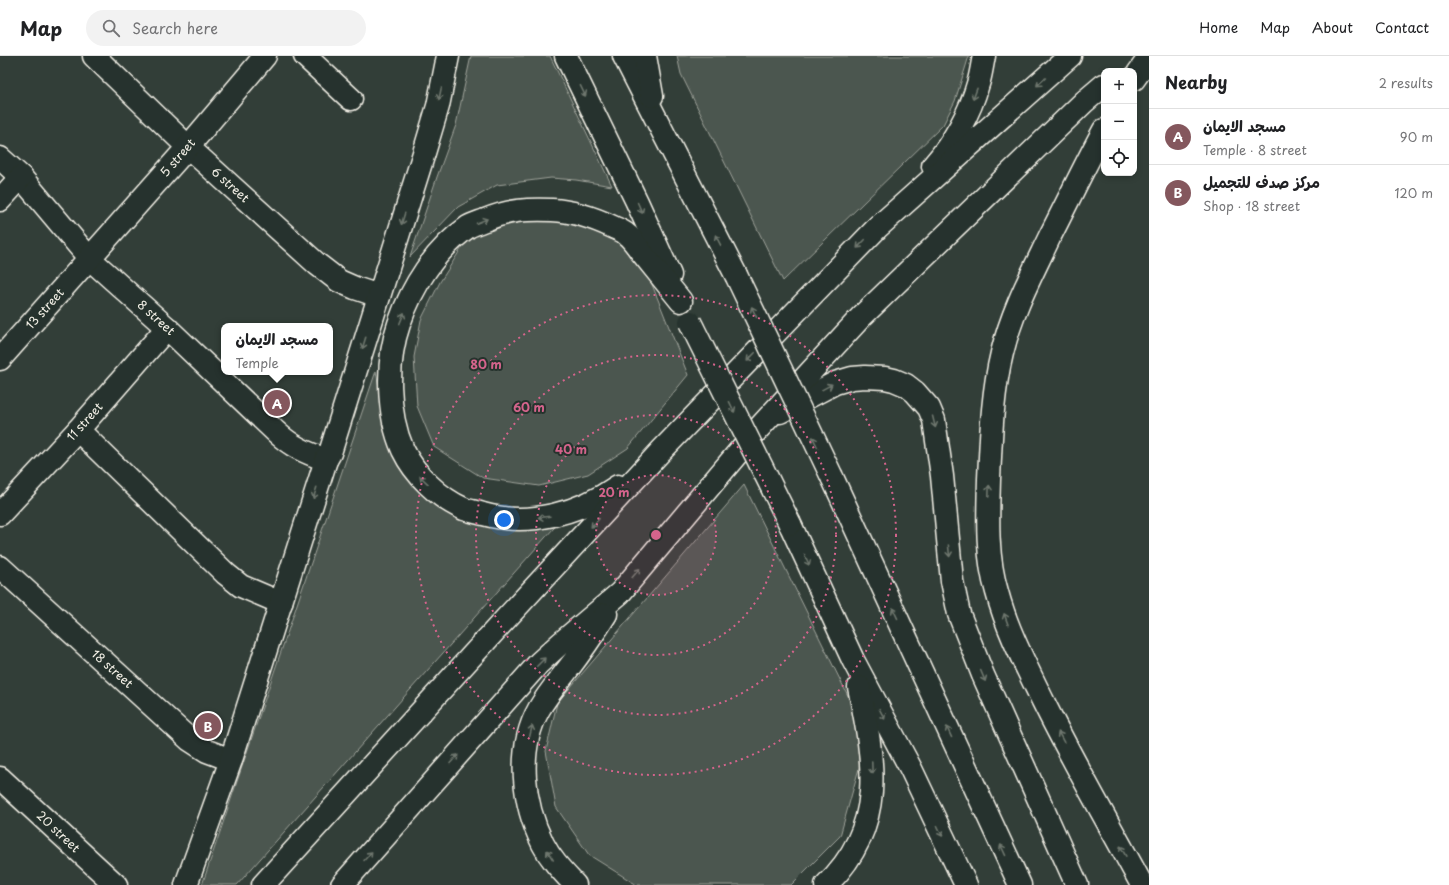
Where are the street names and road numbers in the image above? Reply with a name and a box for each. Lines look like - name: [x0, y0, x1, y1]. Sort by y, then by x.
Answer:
- street label: 5 street: [155, 134, 199, 180]
- street label: 6 street: [208, 162, 254, 206]
- street label: 13 street: [21, 284, 68, 333]
- street label: 8 street: [134, 295, 180, 339]
- street label: 11 street: [62, 398, 107, 445]
- street label: 18 street: [88, 645, 137, 692]
- street label: 20 street: [33, 806, 85, 856]

